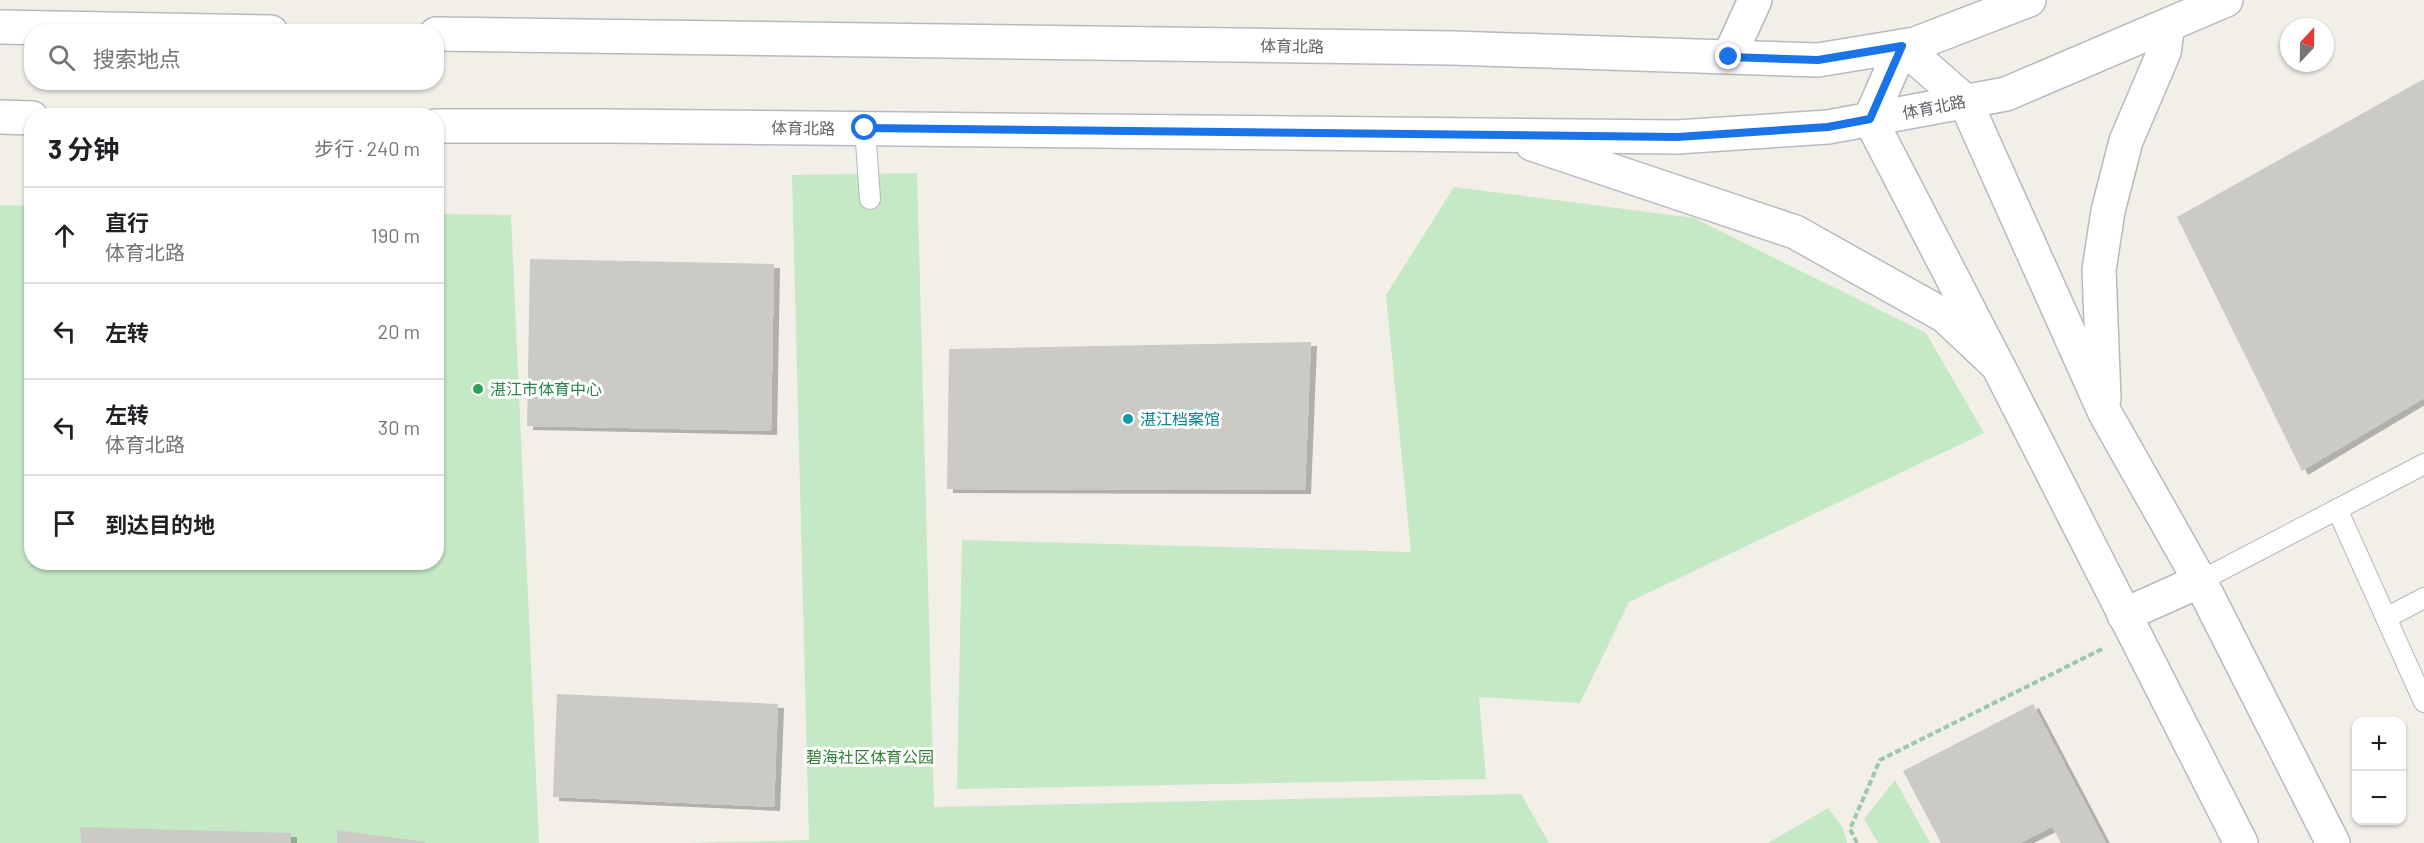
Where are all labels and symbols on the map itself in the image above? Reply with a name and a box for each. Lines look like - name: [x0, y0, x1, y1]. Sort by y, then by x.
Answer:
- north arrow: [2280, 18, 2334, 72]
- street label: 体育北路: [1260, 35, 1324, 56]
- route end: [1715, 43, 1741, 69]
- street label: 体育北路: [1901, 91, 1967, 122]
- route start: [851, 114, 877, 140]
- street label: 体育北路: [771, 117, 835, 138]
- place label: 湛江市体育中心: [490, 379, 602, 398]
- marker: 湛江市体育中心: [471, 382, 485, 396]
- place label: 湛江档案馆: [1140, 409, 1220, 428]
- marker: 湛江档案馆: [1121, 412, 1135, 426]
- park label: 碧海社区体育公园: [806, 747, 934, 766]

